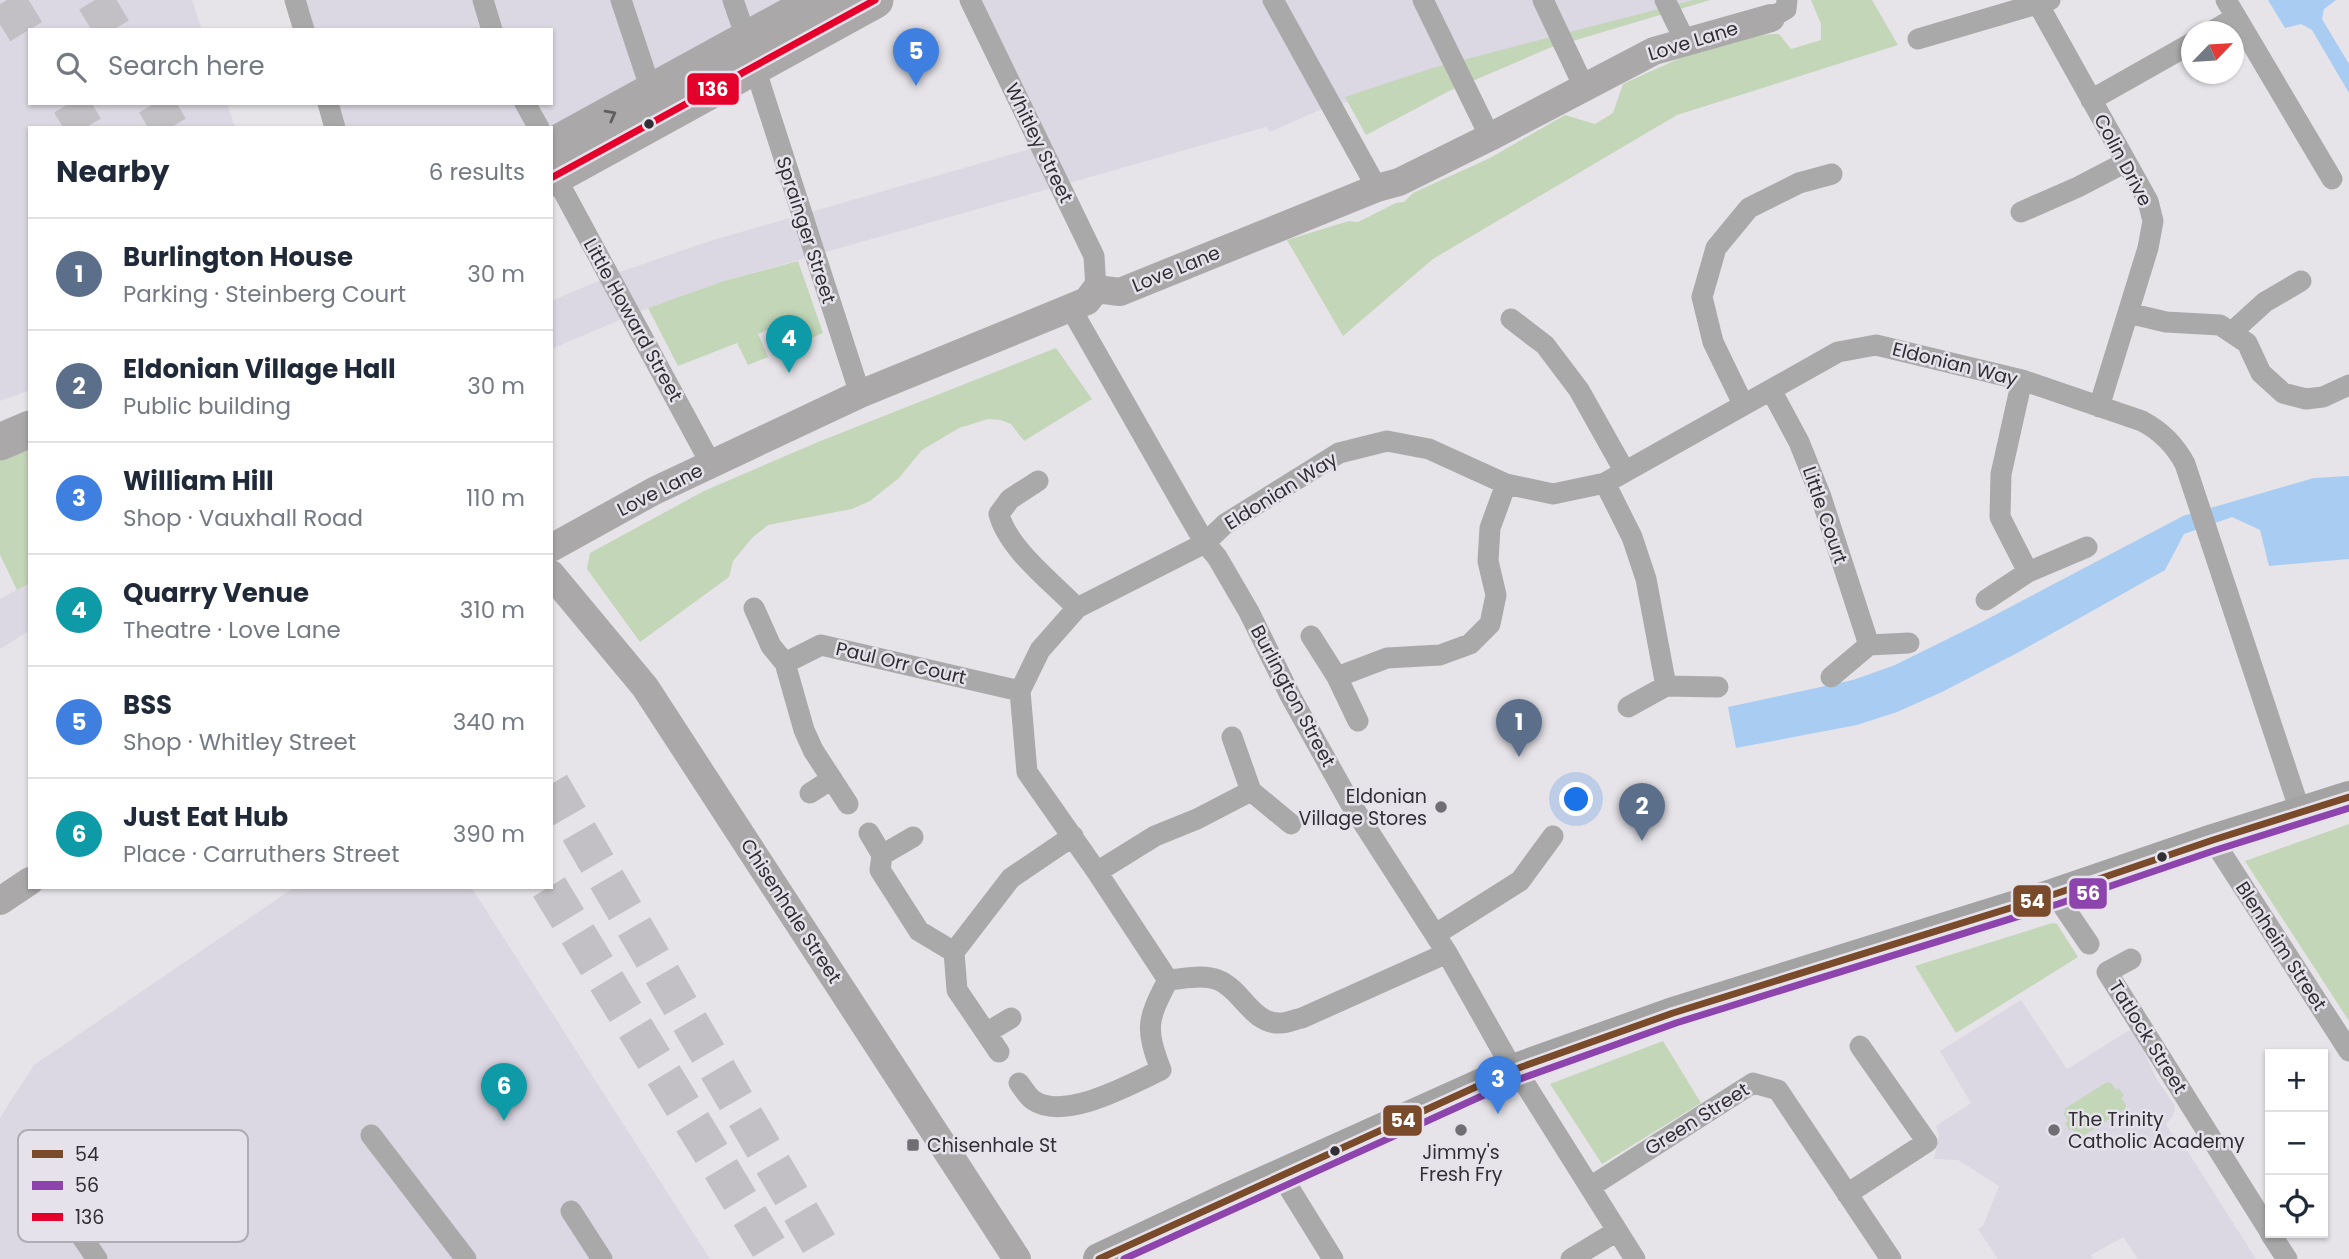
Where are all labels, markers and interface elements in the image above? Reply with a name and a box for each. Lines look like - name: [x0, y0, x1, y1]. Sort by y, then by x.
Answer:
- street label: Love Lane: [1645, 15, 1741, 67]
- north arrow: [2181, 21, 2244, 84]
- search box: [28, 28, 553, 105]
- pin: 5: [893, 28, 939, 86]
- icon: search: [52, 48, 90, 86]
- text: Search here: [108, 48, 265, 84]
- line badge: 136: [686, 72, 740, 106]
- text: 136: [698, 76, 728, 103]
- street label: Whitley Street: [998, 79, 1080, 207]
- one-way arrow: [604, 109, 617, 123]
- street label: Colin Drive: [2087, 109, 2159, 211]
- unlabelled marker: [642, 117, 656, 131]
- text: Nearby: [56, 150, 170, 193]
- street label: Sprainger Street: [769, 153, 843, 307]
- text: 6 results: [429, 156, 525, 188]
- street label: Little Howard Street: [577, 234, 689, 406]
- text: Burlington House: [123, 239, 353, 275]
- street label: Love Lane: [1128, 239, 1224, 299]
- text: 1: [75, 258, 83, 290]
- text: 30 m: [467, 258, 525, 290]
- text: Parking · Steinberg Court: [123, 278, 406, 310]
- pin: 4: [766, 315, 812, 373]
- street label: Eldonian Way: [1889, 335, 2021, 393]
- text: Eldonian Village Hall: [123, 351, 396, 387]
- text: 2: [72, 370, 86, 402]
- text: 30 m: [467, 370, 525, 402]
- text: Public building: [123, 390, 291, 422]
- street label: Eldonian Way: [1219, 445, 1343, 536]
- street label: Love Lane: [612, 457, 708, 523]
- text: William Hill: [123, 463, 274, 499]
- street label: Little Court: [1796, 463, 1854, 567]
- text: 3: [72, 482, 86, 514]
- text: 110 m: [466, 482, 525, 514]
- text: Shop · Vauxhall Road: [123, 502, 363, 534]
- text: Quarry Venue: [123, 575, 309, 611]
- text: 4: [71, 594, 87, 626]
- text: 310 m: [460, 594, 525, 626]
- text: Theatre · Love Lane: [123, 614, 341, 646]
- street label: Burlington Street: [1244, 620, 1342, 772]
- street label: Paul Orr Court: [833, 635, 969, 691]
- text: BSS: [123, 687, 172, 723]
- pin: 1: [1496, 699, 1542, 757]
- text: 5: [72, 706, 86, 738]
- text: 340 m: [453, 706, 525, 738]
- text: Shop · Whitley Street: [123, 726, 356, 758]
- your location: [1559, 782, 1593, 816]
- place label: Eldonian Village Stores: [1299, 783, 1427, 832]
- pin: 2: [1619, 783, 1665, 841]
- text: Just Eat Hub: [123, 799, 288, 835]
- marker: Eldonian Village Stores: [1433, 799, 1449, 815]
- text: 6: [72, 818, 86, 850]
- text: 390 m: [453, 818, 525, 850]
- street label: Chisenhale Street: [734, 833, 848, 989]
- text: Place · Carruthers Street: [123, 838, 400, 870]
- unlabelled marker: [2155, 850, 2169, 864]
- street label: Blenheim Street: [2229, 876, 2333, 1016]
- line badge: 56: [2068, 877, 2108, 910]
- text: 56: [2076, 880, 2100, 907]
- line badge: 54: [2012, 884, 2052, 918]
- text: 54: [2019, 888, 2045, 915]
- street label: Tatlock Street: [2102, 975, 2194, 1099]
- map controls: [2265, 1049, 2328, 1238]
- button: +: [2265, 1049, 2328, 1112]
- pin: 3: [1475, 1056, 1521, 1114]
- pin: 6: [481, 1063, 527, 1121]
- street label: Green Street: [1640, 1076, 1754, 1162]
- line badge: 54: [1382, 1104, 1423, 1137]
- place label: The Trinity Catholic Academy: [2068, 1106, 2245, 1155]
- text: 54: [1390, 1107, 1416, 1134]
- button: −: [2265, 1112, 2328, 1175]
- marker: Jimmy's Fresh Fry: [1453, 1122, 1469, 1138]
- marker: The Trinity Catholic Academy: [2046, 1122, 2062, 1138]
- legend: [18, 1130, 248, 1242]
- place label: Chisenhale St: [927, 1132, 1057, 1159]
- marker: Chisenhale St: [905, 1137, 921, 1153]
- place label: Jimmy's Fresh Fry: [1420, 1139, 1503, 1188]
- text: 54: [75, 1141, 99, 1168]
- unlabelled marker: [1328, 1144, 1342, 1158]
- text: 56: [75, 1172, 99, 1199]
- button: locate: [2265, 1175, 2328, 1238]
- text: 136: [75, 1204, 104, 1231]

